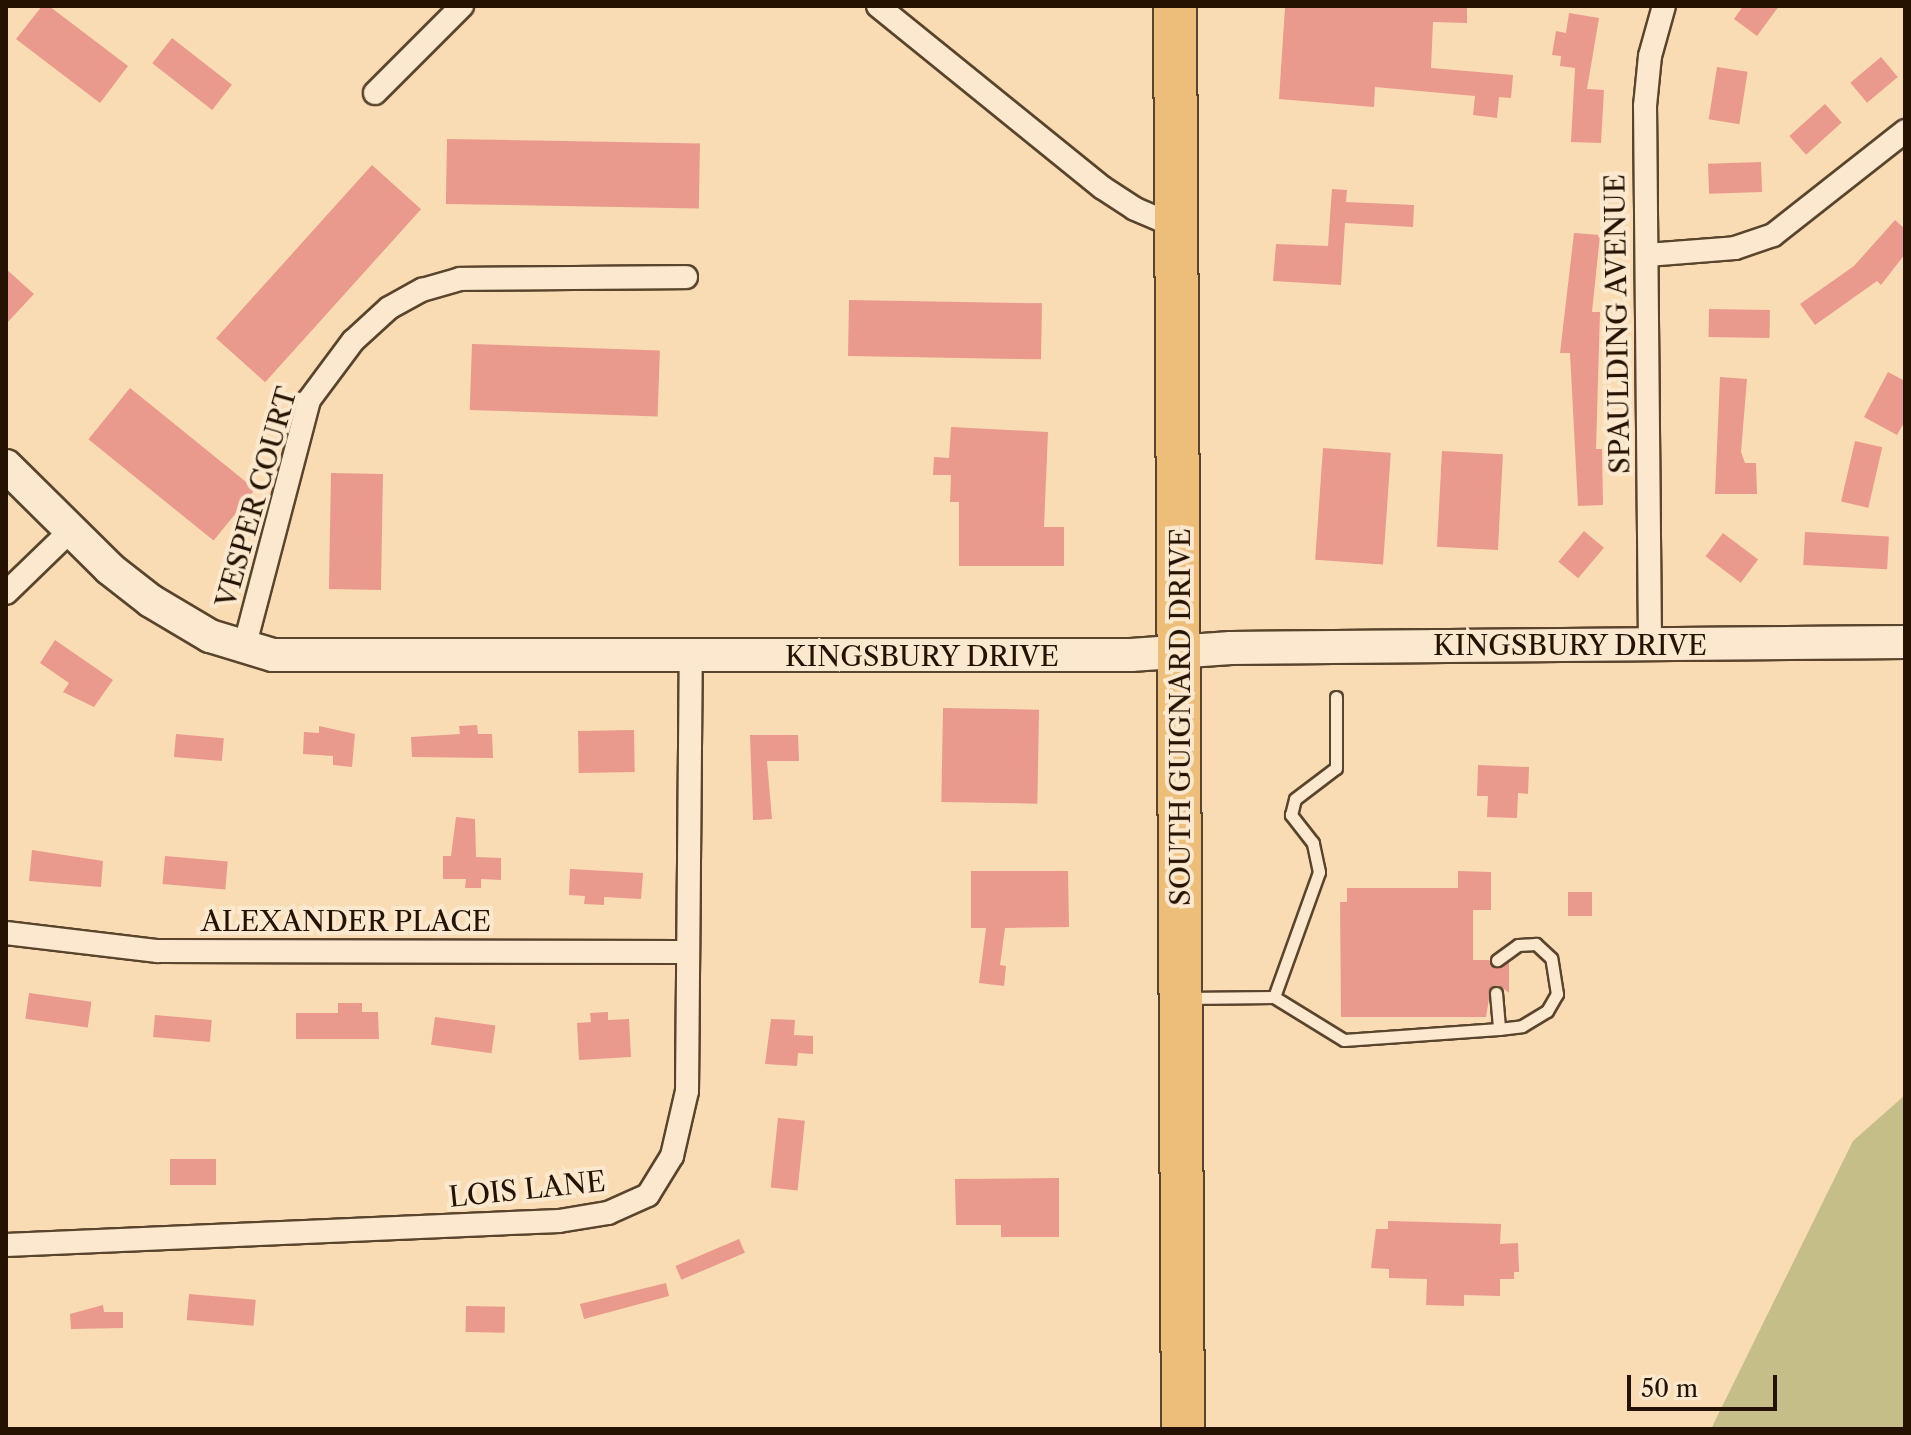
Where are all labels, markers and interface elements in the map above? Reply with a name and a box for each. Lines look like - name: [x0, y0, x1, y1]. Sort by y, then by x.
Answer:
- street label: SPAULDING AVENUE: [1598, 173, 1636, 475]
- street label: VESPER COURT: [208, 382, 304, 612]
- street label: SOUTH GUIGNARD DRIVE: [1163, 528, 1197, 906]
- street label: KINGSBURY DRIVE: [1432, 628, 1708, 662]
- street label: KINGSBURY DRIVE: [784, 639, 1060, 673]
- street label: ALEXANDER PLACE: [200, 904, 492, 938]
- street label: LOIS LANE: [447, 1164, 607, 1214]
- scale bar: [1631, 1359, 1781, 1409]
- text: 50 m: [1641, 1374, 1698, 1403]

